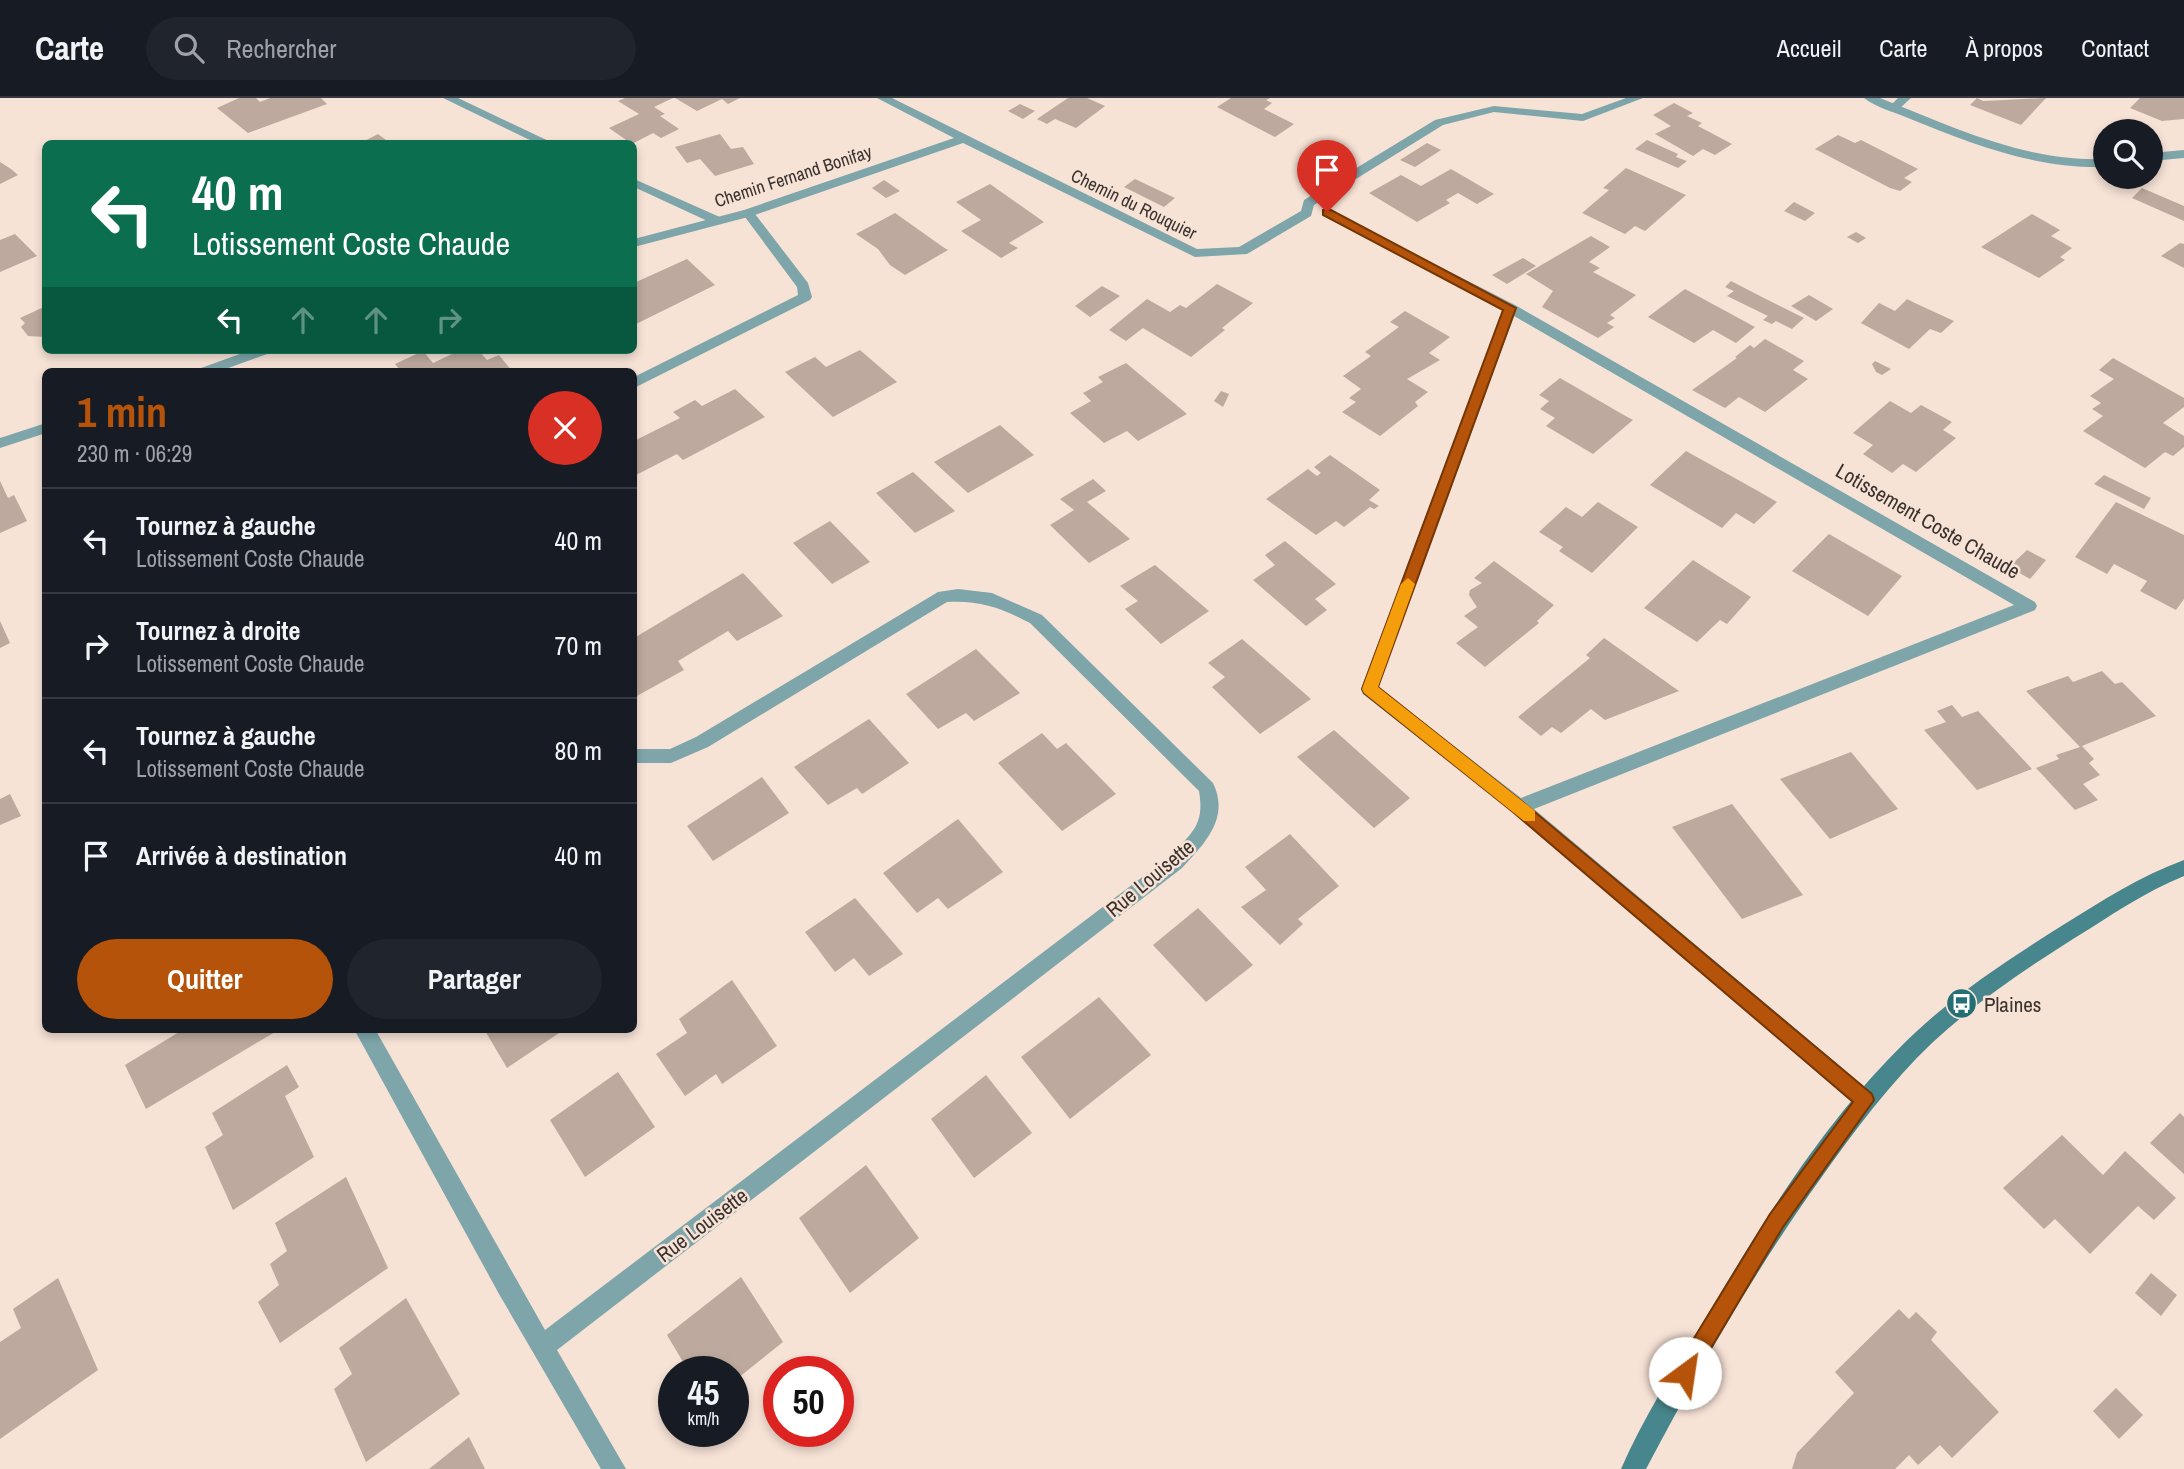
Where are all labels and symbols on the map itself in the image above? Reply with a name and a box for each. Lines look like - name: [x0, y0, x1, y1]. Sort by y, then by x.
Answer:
- street label: Chemin Fernand Bonifay: [711, 139, 876, 213]
- pin: [1297, 140, 1357, 212]
- street label: Chemin du Rouquier: [1067, 163, 1201, 245]
- street label: Lotissement Coste Chaude: [1830, 456, 2026, 586]
- street label: Rue Louisette: [1100, 832, 1200, 924]
- bus stop icon: Plaines: [1944, 987, 1978, 1021]
- place label: Plaines: [1984, 990, 2041, 1019]
- street label: Rue Louisette: [650, 1181, 754, 1269]
- position arrow: [1648, 1336, 1722, 1410]
- speed limit sign: 50: [763, 1356, 854, 1447]

